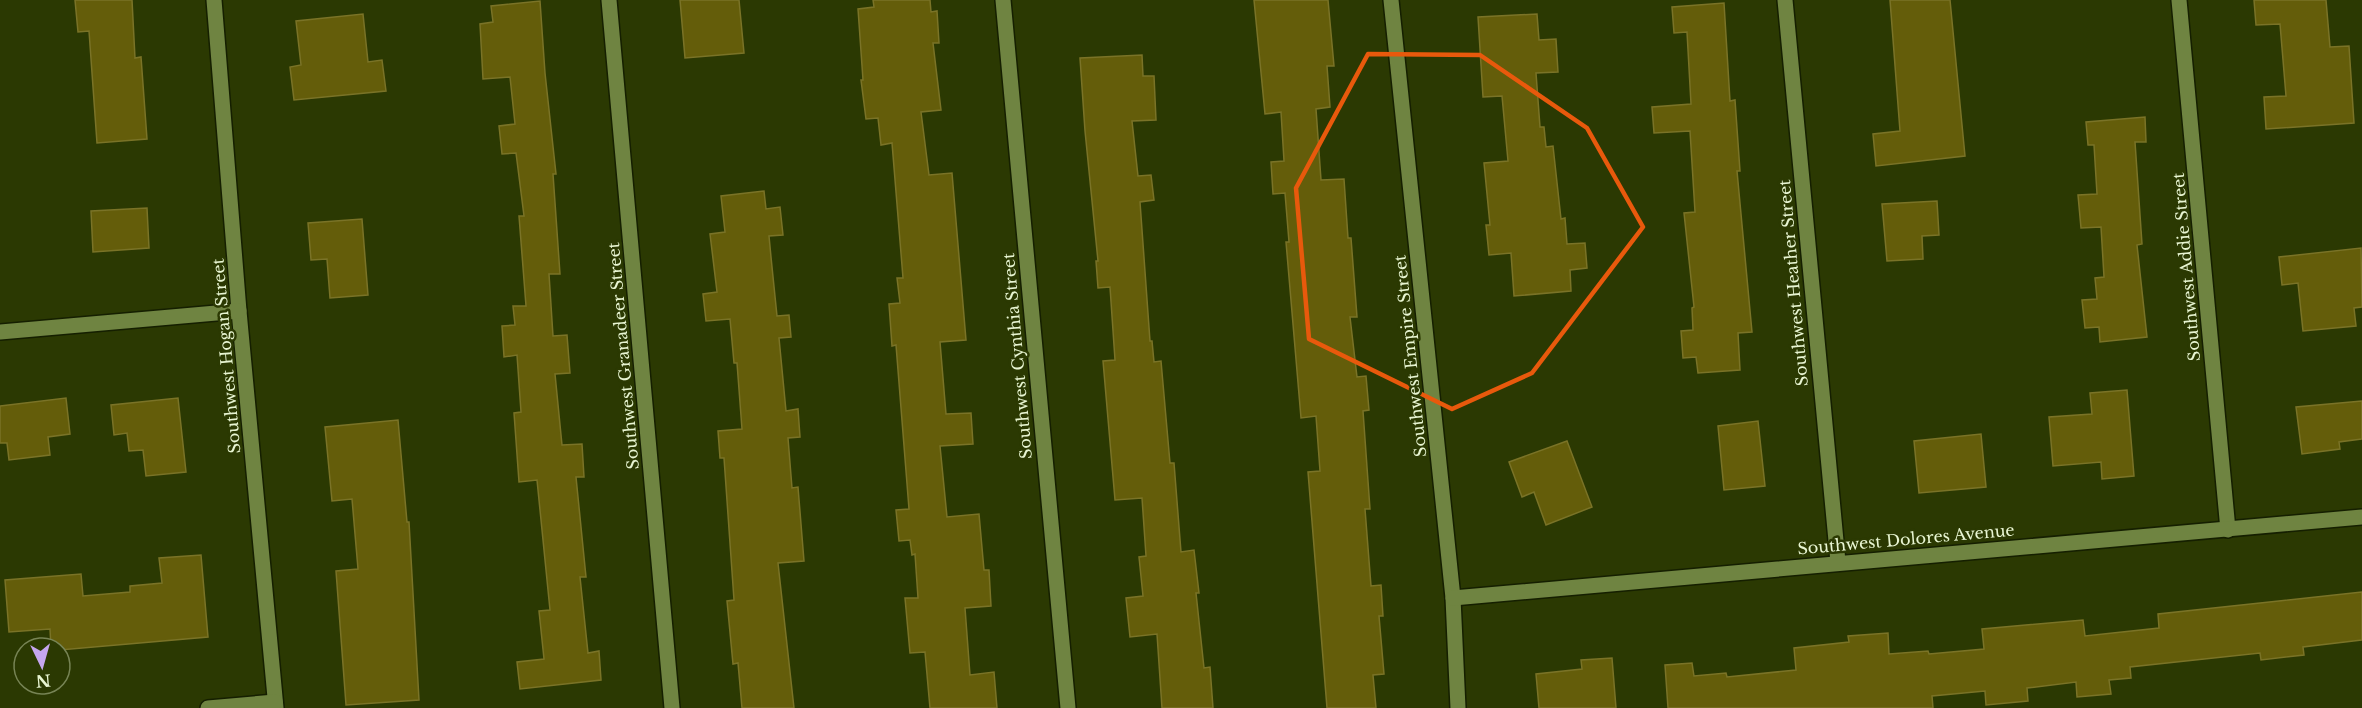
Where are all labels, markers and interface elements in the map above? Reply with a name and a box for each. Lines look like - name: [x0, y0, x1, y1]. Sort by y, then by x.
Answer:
- street label: Southwest Addie Street: [2168, 172, 2204, 362]
- street label: Southwest Heather Street: [1774, 179, 1812, 387]
- street label: Southwest Granadeer Street: [603, 242, 643, 470]
- street label: Southwest Cynthia Street: [998, 252, 1036, 460]
- street label: Southwest Empire Street: [1389, 254, 1431, 458]
- street label: Southwest Hogan Street: [208, 258, 244, 454]
- street label: Southwest Dolores Avenue: [1797, 520, 2015, 558]
- north arrow: [12, 636, 72, 696]
- text: N: [35, 670, 52, 692]

